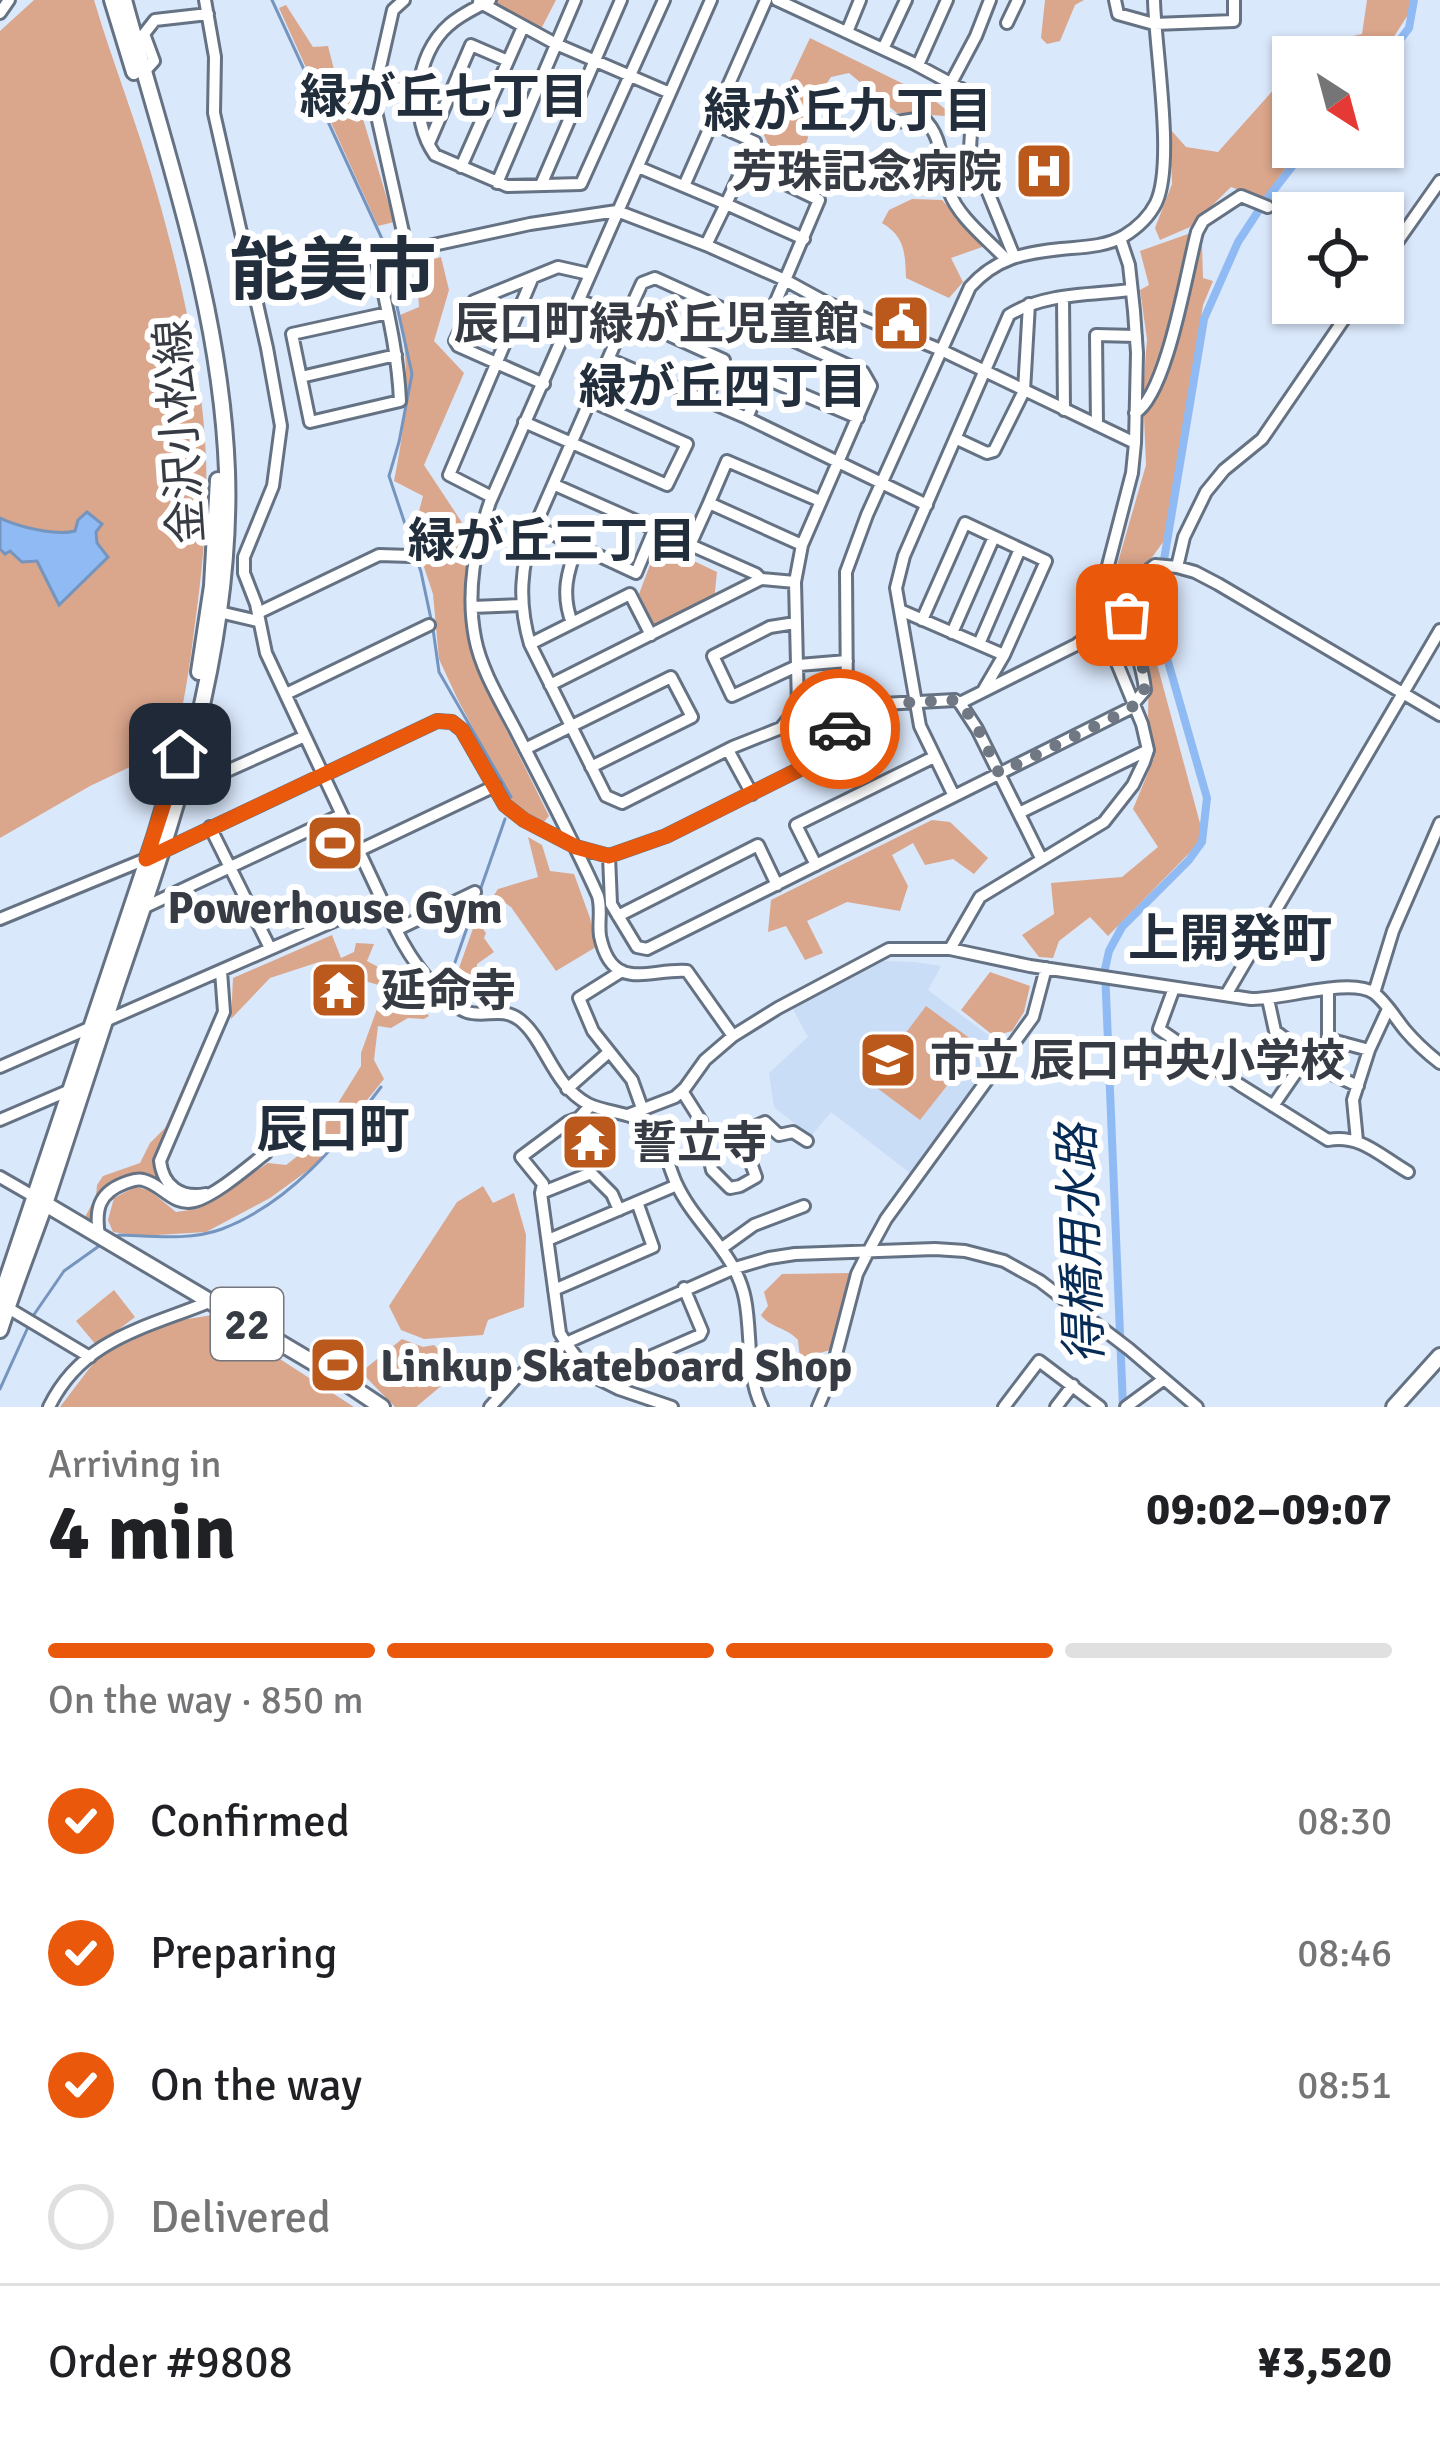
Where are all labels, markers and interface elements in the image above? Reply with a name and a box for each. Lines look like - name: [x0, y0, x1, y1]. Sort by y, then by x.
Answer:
- north arrow: [1272, 36, 1404, 168]
- map controls: [1272, 36, 1404, 324]
- district label: 緑が丘七丁目: [300, 68, 588, 127]
- district label: 緑が丘九丁目: [704, 82, 992, 141]
- hospital icon: 芳珠記念病院: [1013, 140, 1075, 202]
- place label: 芳珠記念病院: [732, 145, 1002, 200]
- button: locate: [1272, 192, 1404, 324]
- district label: 能美市: [230, 229, 437, 314]
- public building icon: 辰口町緑が丘児童館: [870, 292, 932, 354]
- place label: 辰口町緑が丘児童館: [454, 297, 859, 352]
- street label: 金沢小松線: [145, 318, 216, 546]
- district label: 緑が丘四丁目: [579, 358, 867, 417]
- district label: 緑が丘三丁目: [408, 512, 696, 571]
- pin: [1076, 564, 1178, 666]
- icon: bag: [1094, 582, 1160, 648]
- courier: [780, 669, 900, 789]
- icon: car: [807, 696, 873, 762]
- pin: [129, 703, 231, 805]
- icon: home: [147, 721, 213, 787]
- sports icon: Powerhouse Gym: [304, 812, 366, 874]
- place label: Powerhouse Gym: [167, 881, 503, 936]
- district label: 上開発町: [1128, 908, 1332, 971]
- temple icon: 延命寺: [308, 959, 370, 1021]
- place label: 延命寺: [381, 964, 516, 1019]
- school or university icon: 市立 辰口中央小学校: [857, 1029, 919, 1091]
- place label: 市立 辰口中央小学校: [930, 1034, 1345, 1089]
- district label: 辰口町: [256, 1099, 410, 1162]
- temple icon: 誓立寺: [559, 1111, 621, 1173]
- place label: 誓立寺: [632, 1116, 767, 1171]
- water label: 得橋用水路: [1048, 1119, 1115, 1365]
- road number: 22: [211, 1288, 283, 1360]
- sports icon: Linkup Skateboard Shop: [307, 1334, 369, 1396]
- place label: Linkup Skateboard Shop: [380, 1339, 852, 1394]
- text: Arriving in: [48, 1440, 222, 1488]
- text: 09:02–09:07: [1146, 1482, 1392, 1537]
- text: 4 min: [48, 1485, 236, 1581]
- text: On the way · 850 m: [48, 1676, 364, 1724]
- icon: check: [48, 1788, 114, 1854]
- text: Confirmed: [150, 1794, 350, 1849]
- text: 08:30: [1297, 1797, 1392, 1845]
- icon: check: [48, 1920, 114, 1986]
- text: Preparing: [150, 1926, 338, 1981]
- text: 08:46: [1297, 1929, 1392, 1977]
- icon: check: [48, 2052, 114, 2118]
- text: On the way: [150, 2058, 362, 2113]
- text: 08:51: [1297, 2061, 1392, 2109]
- text: Delivered: [150, 2190, 331, 2245]
- text: Order #9808: [48, 2335, 293, 2390]
- text: ¥3,520: [1257, 2335, 1392, 2390]

